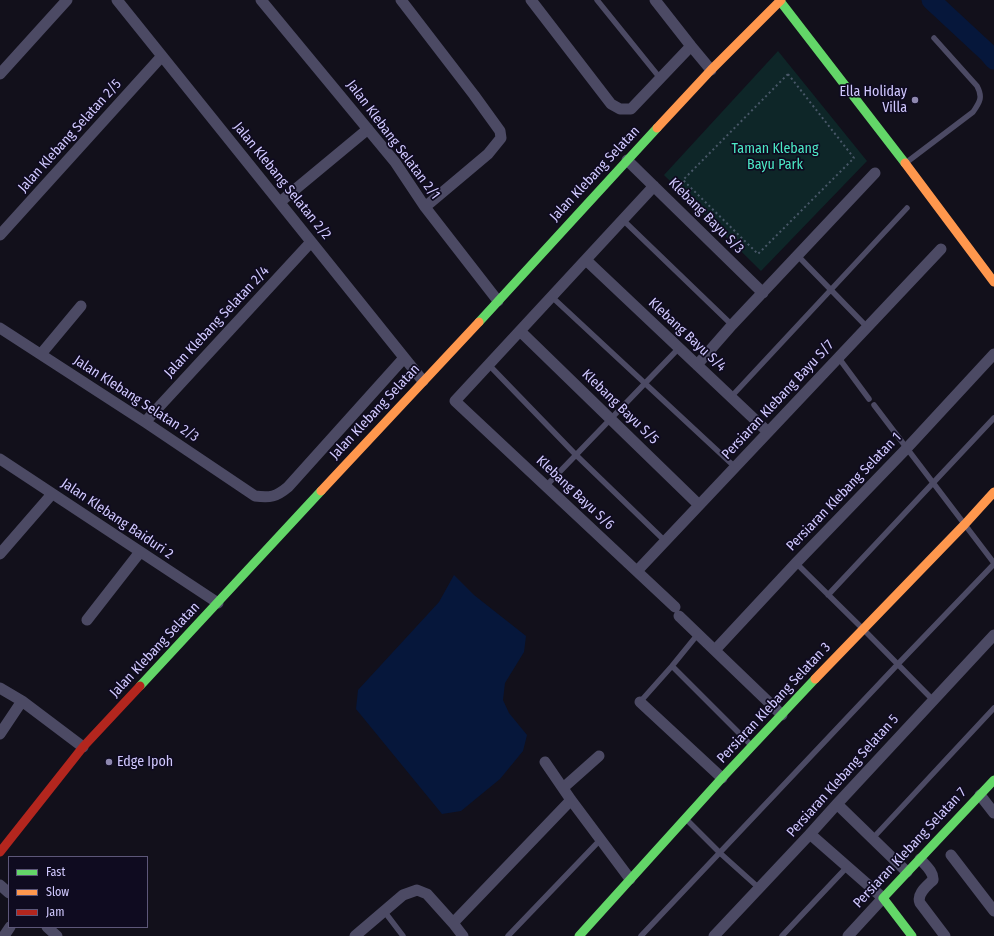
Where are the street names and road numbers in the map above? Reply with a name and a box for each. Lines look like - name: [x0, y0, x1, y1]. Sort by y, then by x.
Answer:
- street label: Jalan Klebang Selatan 2/5: [15, 76, 125, 196]
- street label: Jalan Klebang Selatan 2/1: [343, 77, 443, 203]
- street label: Jalan Klebang Selatan 2/2: [230, 119, 334, 243]
- street label: Jalan Klebang Selatan: [547, 123, 643, 225]
- street label: Klebang Bayu S/3: [665, 175, 747, 257]
- street label: Jalan Klebang Selatan 2/4: [161, 263, 273, 381]
- street label: Klebang Bayu S/4: [645, 295, 729, 375]
- street label: Persiaran Klebang Bayu S/7: [718, 337, 838, 463]
- street label: Jalan Klebang Selatan 2/3: [70, 352, 202, 446]
- street label: Jalan Klebang Selatan: [327, 361, 423, 463]
- street label: Klebang Bayu S/5: [578, 366, 662, 448]
- street label: Persiaran Klebang Selatan 1: [783, 429, 905, 555]
- street label: Klebang Bayu S/6: [532, 453, 618, 533]
- street label: Jalan Klebang Baiduri 2: [58, 475, 176, 563]
- street label: Jalan Klebang Selatan: [107, 599, 203, 701]
- street label: Persiaran Klebang Selatan 3: [714, 639, 834, 767]
- street label: Persiaran Klebang Selatan 5: [784, 711, 902, 841]
- street label: Persiaran Klebang Selatan 7: [850, 784, 970, 912]

